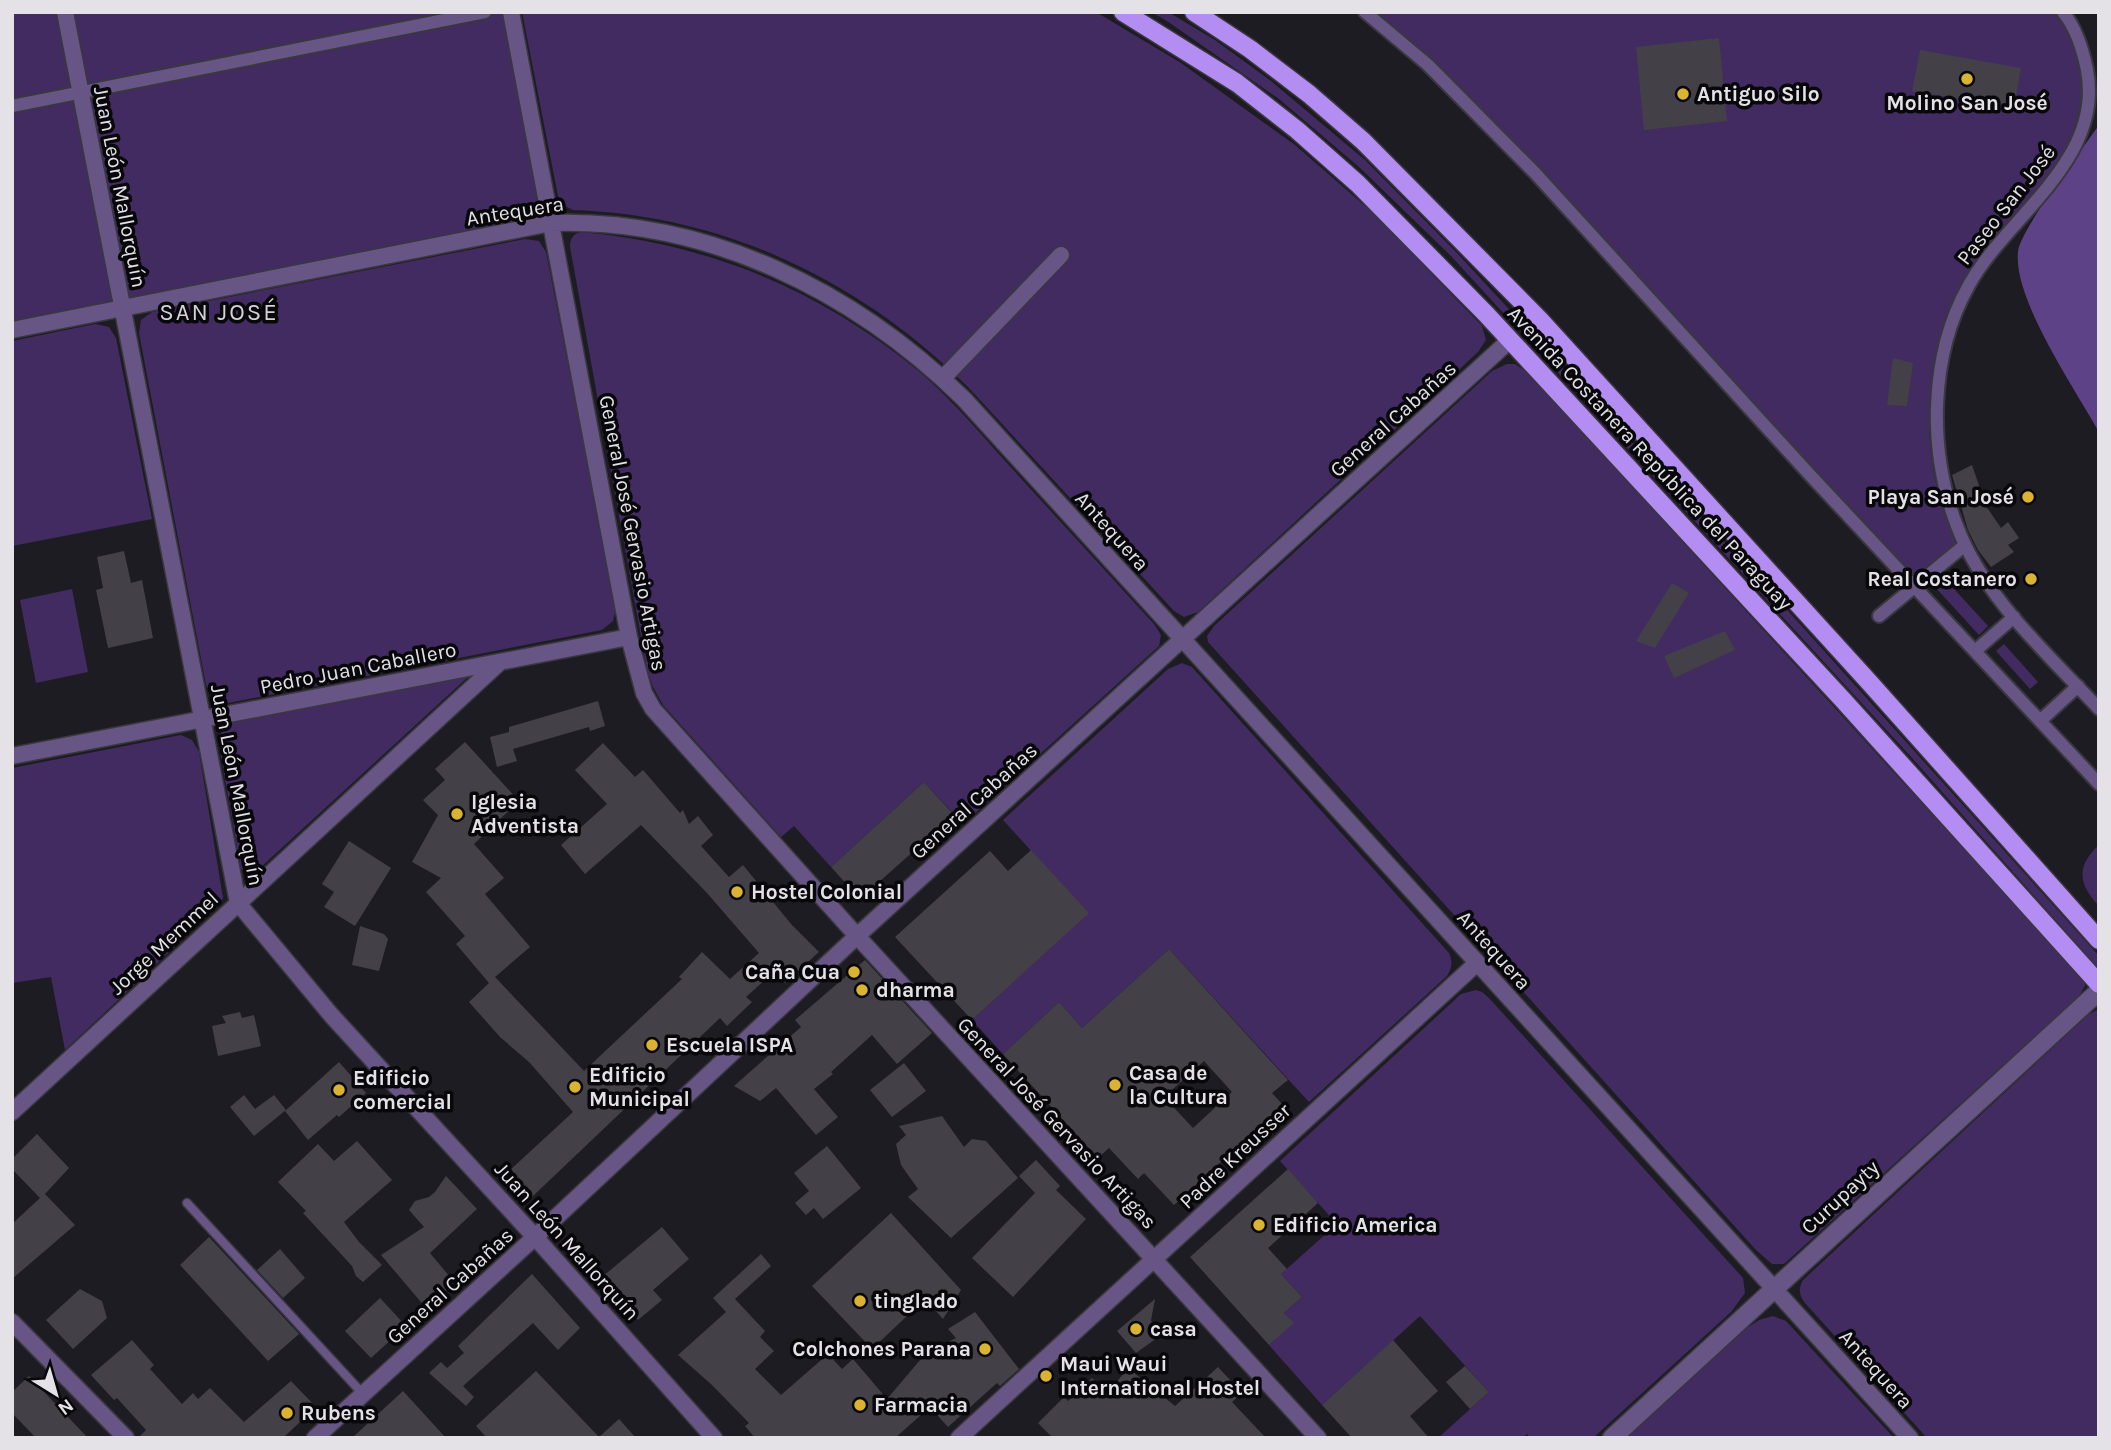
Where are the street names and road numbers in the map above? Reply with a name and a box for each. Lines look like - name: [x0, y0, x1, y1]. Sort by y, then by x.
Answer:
- street label: Juan León Mallorquín: [89, 84, 151, 290]
- street label: Paseo San José: [1952, 140, 2060, 270]
- street label: Antequera: [465, 191, 565, 231]
- street label: Avenida Costanera República del Paraguay: [1503, 301, 1797, 615]
- street label: General Cabañas: [1325, 356, 1461, 482]
- street label: General José Gervasio Artigas: [594, 393, 672, 673]
- street label: Antequera: [1070, 486, 1154, 576]
- street label: Pedro Juan Caballero: [258, 637, 458, 699]
- street label: Juan León Mallorquín: [206, 682, 268, 888]
- street label: General Cabañas: [906, 738, 1042, 864]
- street label: Jorge Memmel: [105, 887, 223, 999]
- street label: Antequera: [1452, 905, 1536, 995]
- street label: General José Gervasio Artigas: [953, 1012, 1161, 1234]
- street label: Padre Kreusser: [1174, 1098, 1296, 1214]
- street label: Curupayty: [1796, 1155, 1884, 1239]
- street label: Juan León Mallorquín: [490, 1157, 644, 1325]
- street label: General Cabañas: [382, 1223, 518, 1349]
- street label: Antequera: [1834, 1324, 1918, 1414]

